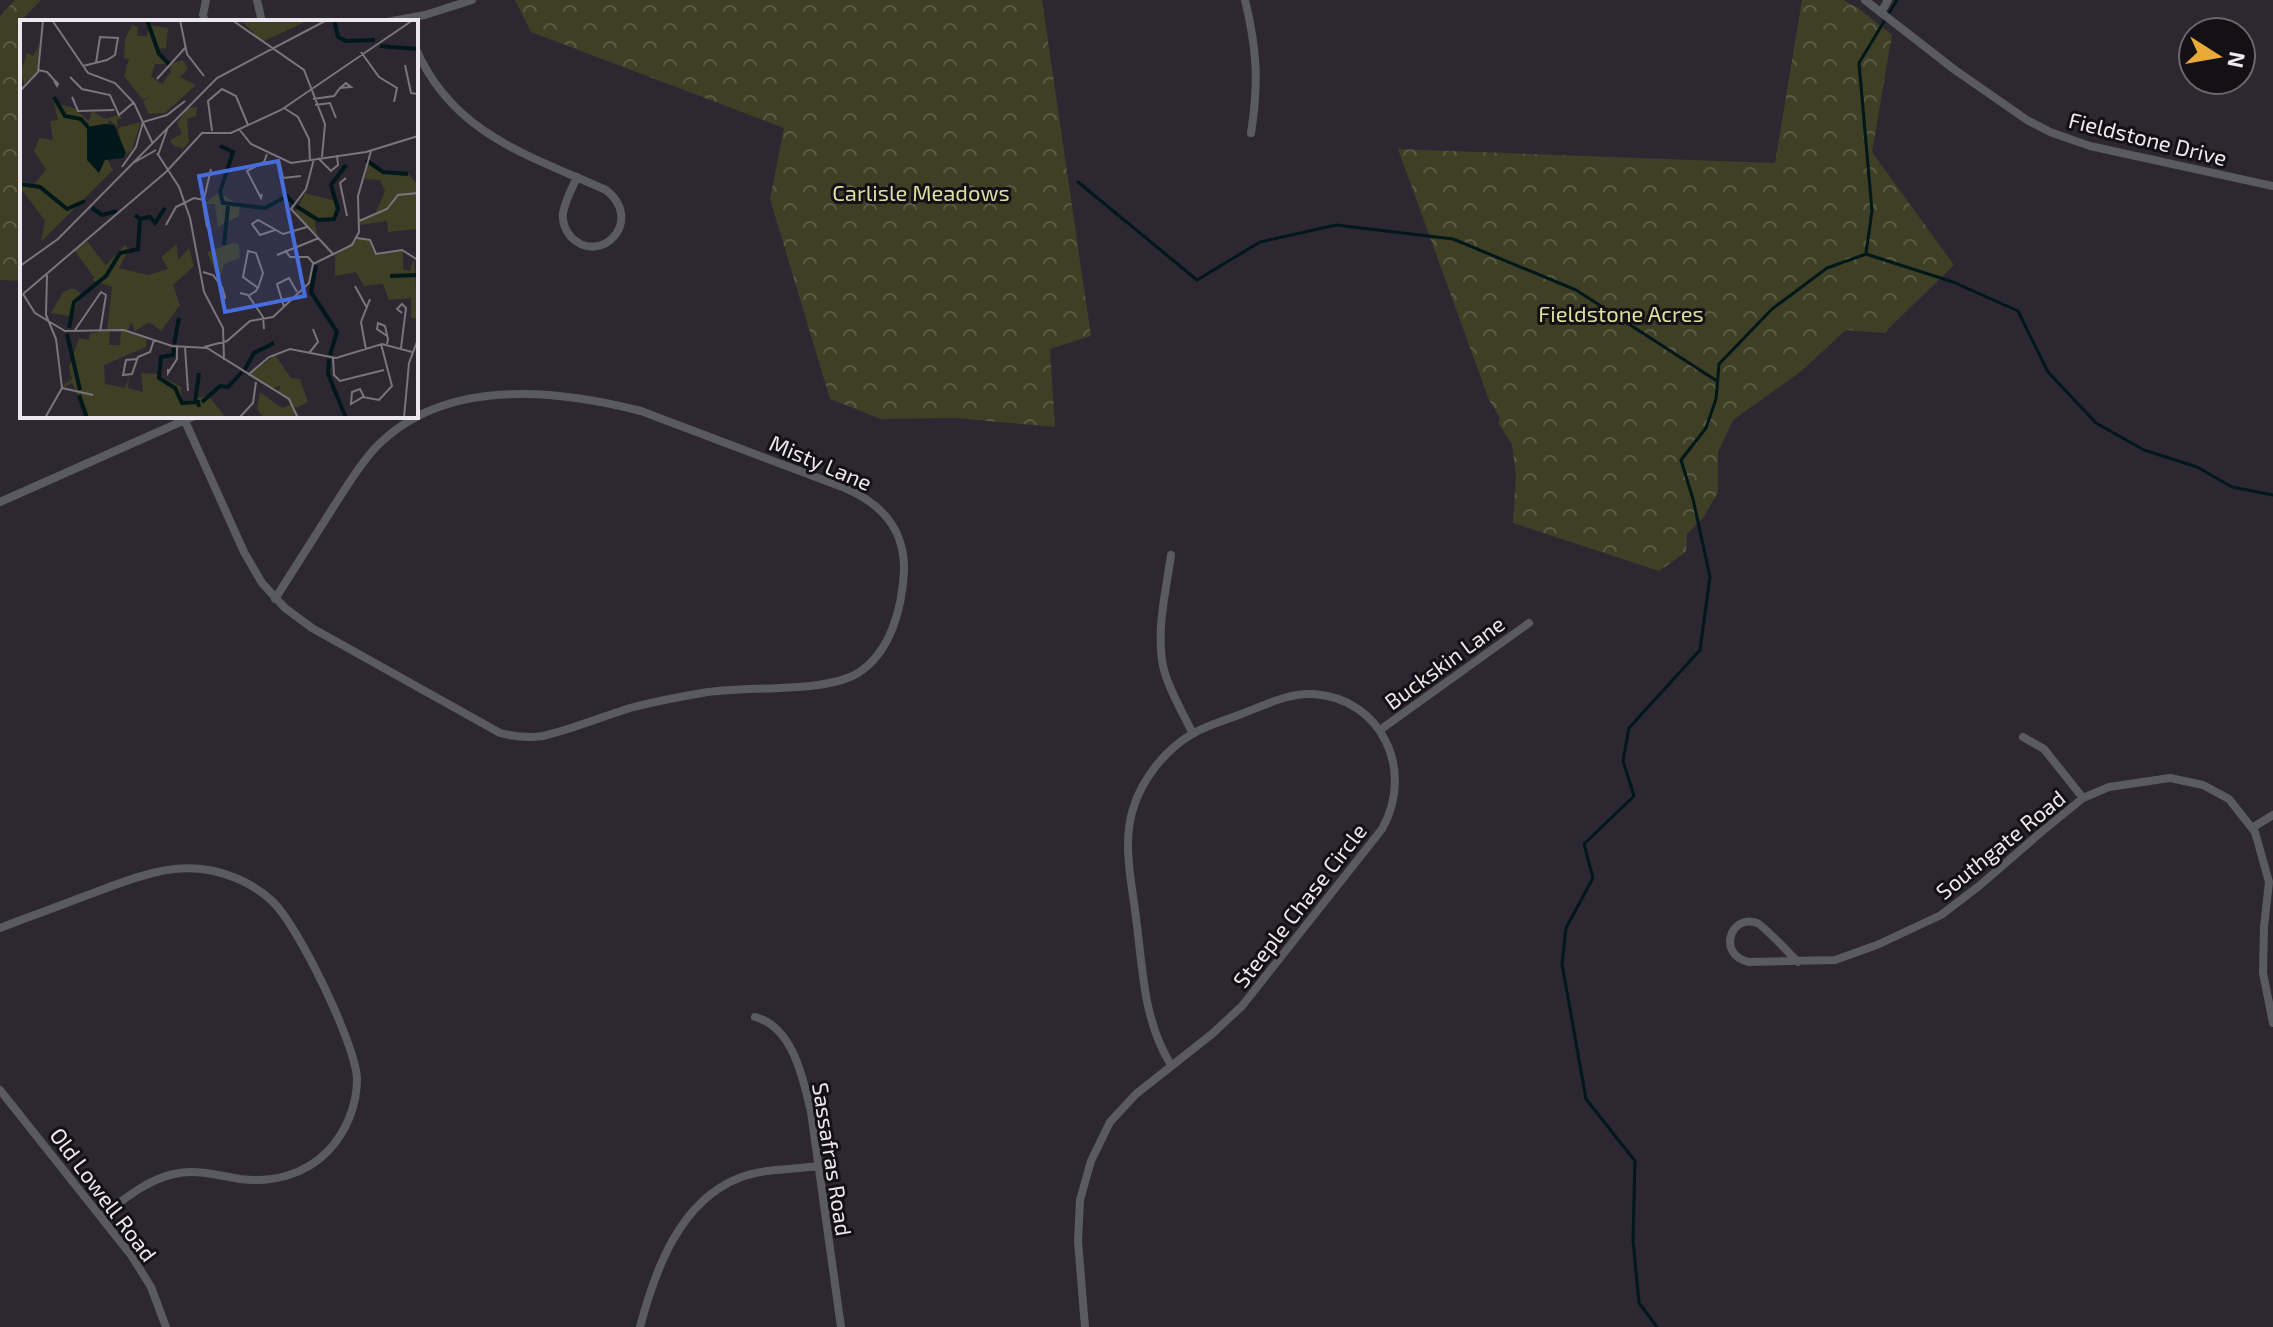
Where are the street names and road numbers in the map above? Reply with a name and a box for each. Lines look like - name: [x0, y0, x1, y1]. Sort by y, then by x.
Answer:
- street label: Fieldstone Drive: [2066, 106, 2230, 170]
- street label: Misty Lane: [766, 429, 876, 495]
- street label: Buckskin Lane: [1379, 610, 1509, 714]
- street label: Southgate Road: [1930, 784, 2070, 904]
- street label: Steeple Chase Circle: [1227, 818, 1371, 992]
- street label: Sassafras Road: [808, 1080, 858, 1238]
- street label: Old Lowell Road: [45, 1122, 163, 1266]

